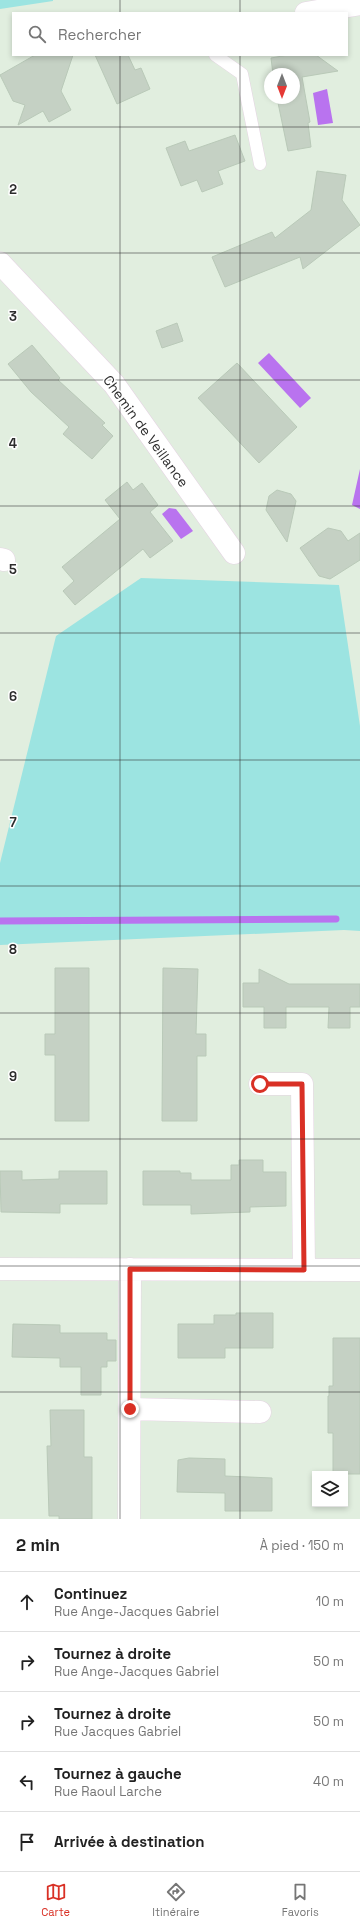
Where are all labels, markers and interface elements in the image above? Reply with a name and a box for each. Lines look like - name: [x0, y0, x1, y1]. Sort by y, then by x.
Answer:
- search box: [12, 12, 348, 56]
- icon: search: [26, 23, 48, 45]
- text: Rechercher: [58, 25, 141, 44]
- north arrow: [264, 68, 300, 104]
- text: 2: [9, 181, 17, 198]
- text: 3: [9, 308, 17, 325]
- street label: Chemin de Veillance: [99, 371, 193, 491]
- text: 4: [9, 435, 17, 452]
- text: 5: [9, 561, 17, 578]
- text: 6: [9, 688, 17, 705]
- text: 7: [9, 814, 17, 831]
- text: 8: [9, 941, 17, 958]
- text: 9: [9, 1068, 17, 1085]
- route start: [251, 1075, 269, 1093]
- route end: [121, 1400, 139, 1418]
- map controls: [312, 1471, 348, 1507]
- button: layers: [312, 1471, 348, 1507]
- text: 2 min: [16, 1534, 60, 1556]
- text: À pied · 150 m: [260, 1537, 344, 1554]
- text: Continuez: [54, 1584, 127, 1603]
- icon: ahead: [16, 1591, 38, 1613]
- text: 10 m: [316, 1593, 344, 1610]
- text: Rue Ange-Jacques Gabriel: [54, 1603, 219, 1620]
- text: Tournez à droite: [54, 1644, 171, 1663]
- icon: right: [16, 1651, 38, 1673]
- text: 50 m: [313, 1653, 344, 1670]
- text: Rue Ange-Jacques Gabriel: [54, 1663, 219, 1680]
- text: Tournez à droite: [54, 1704, 171, 1723]
- icon: right: [16, 1711, 38, 1733]
- text: 50 m: [313, 1713, 344, 1730]
- text: Rue Jacques Gabriel: [54, 1723, 181, 1740]
- text: Tournez à gauche: [54, 1764, 182, 1783]
- icon: left: [16, 1771, 38, 1793]
- text: 40 m: [313, 1773, 344, 1790]
- text: Rue Raoul Larche: [54, 1783, 162, 1800]
- icon: arrive: [16, 1831, 38, 1853]
- text: Arrivée à destination: [54, 1832, 204, 1851]
- tab: Carte: [41, 1881, 70, 1919]
- tab: Itinéraire: [152, 1881, 200, 1919]
- tab: Favoris: [282, 1881, 319, 1919]

